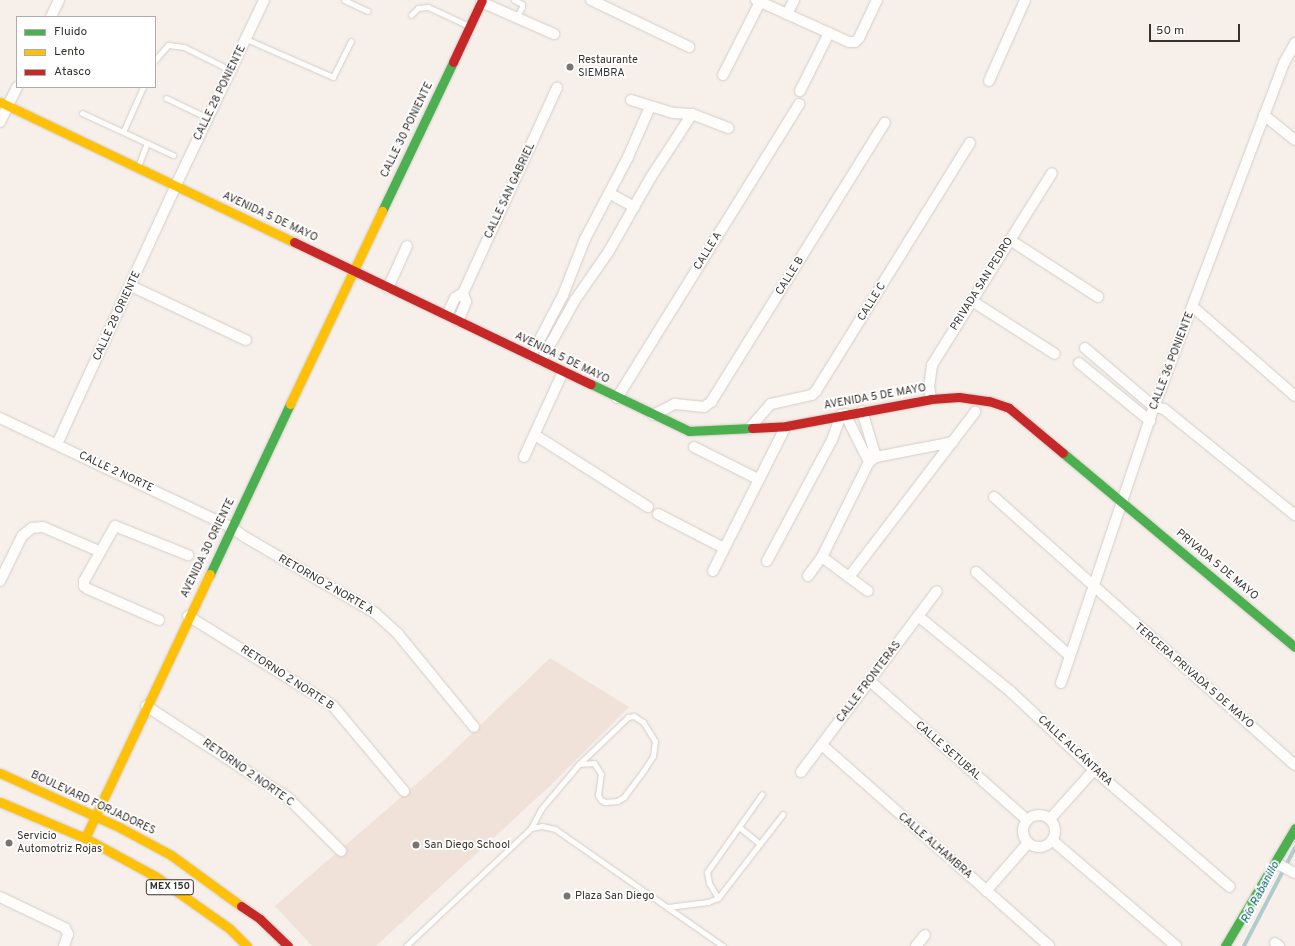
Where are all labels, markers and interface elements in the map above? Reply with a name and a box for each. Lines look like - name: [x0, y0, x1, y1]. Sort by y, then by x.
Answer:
- legend: [16, 16, 156, 88]
- scale bar: [1151, 16, 1242, 42]
- text: 50 m: [1156, 23, 1184, 39]
- text: Fluido: [54, 24, 87, 40]
- street label: CALLE 28 PONIENTE: [191, 43, 249, 143]
- text: Lento: [54, 44, 85, 60]
- place label: Restaurante SIEMBRA: [578, 54, 638, 80]
- marker: Restaurante SIEMBRA: [565, 62, 575, 72]
- text: Atasco: [54, 64, 91, 80]
- street label: CALLE 30 PONIENTE: [378, 80, 436, 180]
- street label: CALLE SAN GABRIEL: [482, 141, 538, 241]
- street label: AVENIDA 5 DE MAYO: [220, 189, 320, 245]
- street label: CALLE A: [691, 229, 725, 273]
- street label: PRIVADA SAN PEDRO: [948, 235, 1016, 333]
- street label: CALLE B: [773, 254, 807, 298]
- street label: CALLE 28 ORIENTE: [90, 269, 144, 363]
- street label: CALLE C: [855, 280, 889, 324]
- street label: CALLE 36 PONIENTE: [1147, 310, 1197, 412]
- street label: AVENIDA 5 DE MAYO: [512, 329, 612, 387]
- street label: AVENIDA 5 DE MAYO: [823, 381, 927, 413]
- street label: CALLE 2 NORTE: [77, 449, 155, 495]
- street label: AVENIDA 30 ORIENTE: [178, 496, 238, 600]
- street label: PRIVADA 5 DE MAYO: [1173, 527, 1261, 603]
- street label: RETORNO 2 NORTE A: [276, 552, 376, 618]
- street label: TERCERA PRIVADA 5 DE MAYO: [1131, 620, 1257, 732]
- street label: CALLE FRONTERAS: [834, 639, 904, 725]
- street label: RETORNO 2 NORTE B: [238, 643, 336, 713]
- street label: CALLE ALCÁNTARA: [1035, 713, 1115, 789]
- street label: CALLE SETUBAL: [912, 719, 984, 783]
- street label: RETORNO 2 NORTE C: [200, 737, 296, 809]
- street label: BOULEVARD FORJADORES: [29, 768, 157, 838]
- street label: CALLE ALHAMBRA: [895, 810, 975, 882]
- place label: Servicio Automotriz Rojas: [17, 830, 102, 856]
- marker: Servicio Automotriz Rojas: [4, 838, 14, 848]
- place label: San Diego School: [424, 838, 510, 852]
- marker: San Diego School: [411, 840, 421, 850]
- water label: Río Rabanillo: [1239, 860, 1283, 926]
- road number: MEX 150: [145, 879, 195, 895]
- place label: Plaza San Diego: [575, 889, 655, 903]
- marker: Plaza San Diego: [562, 891, 572, 901]

